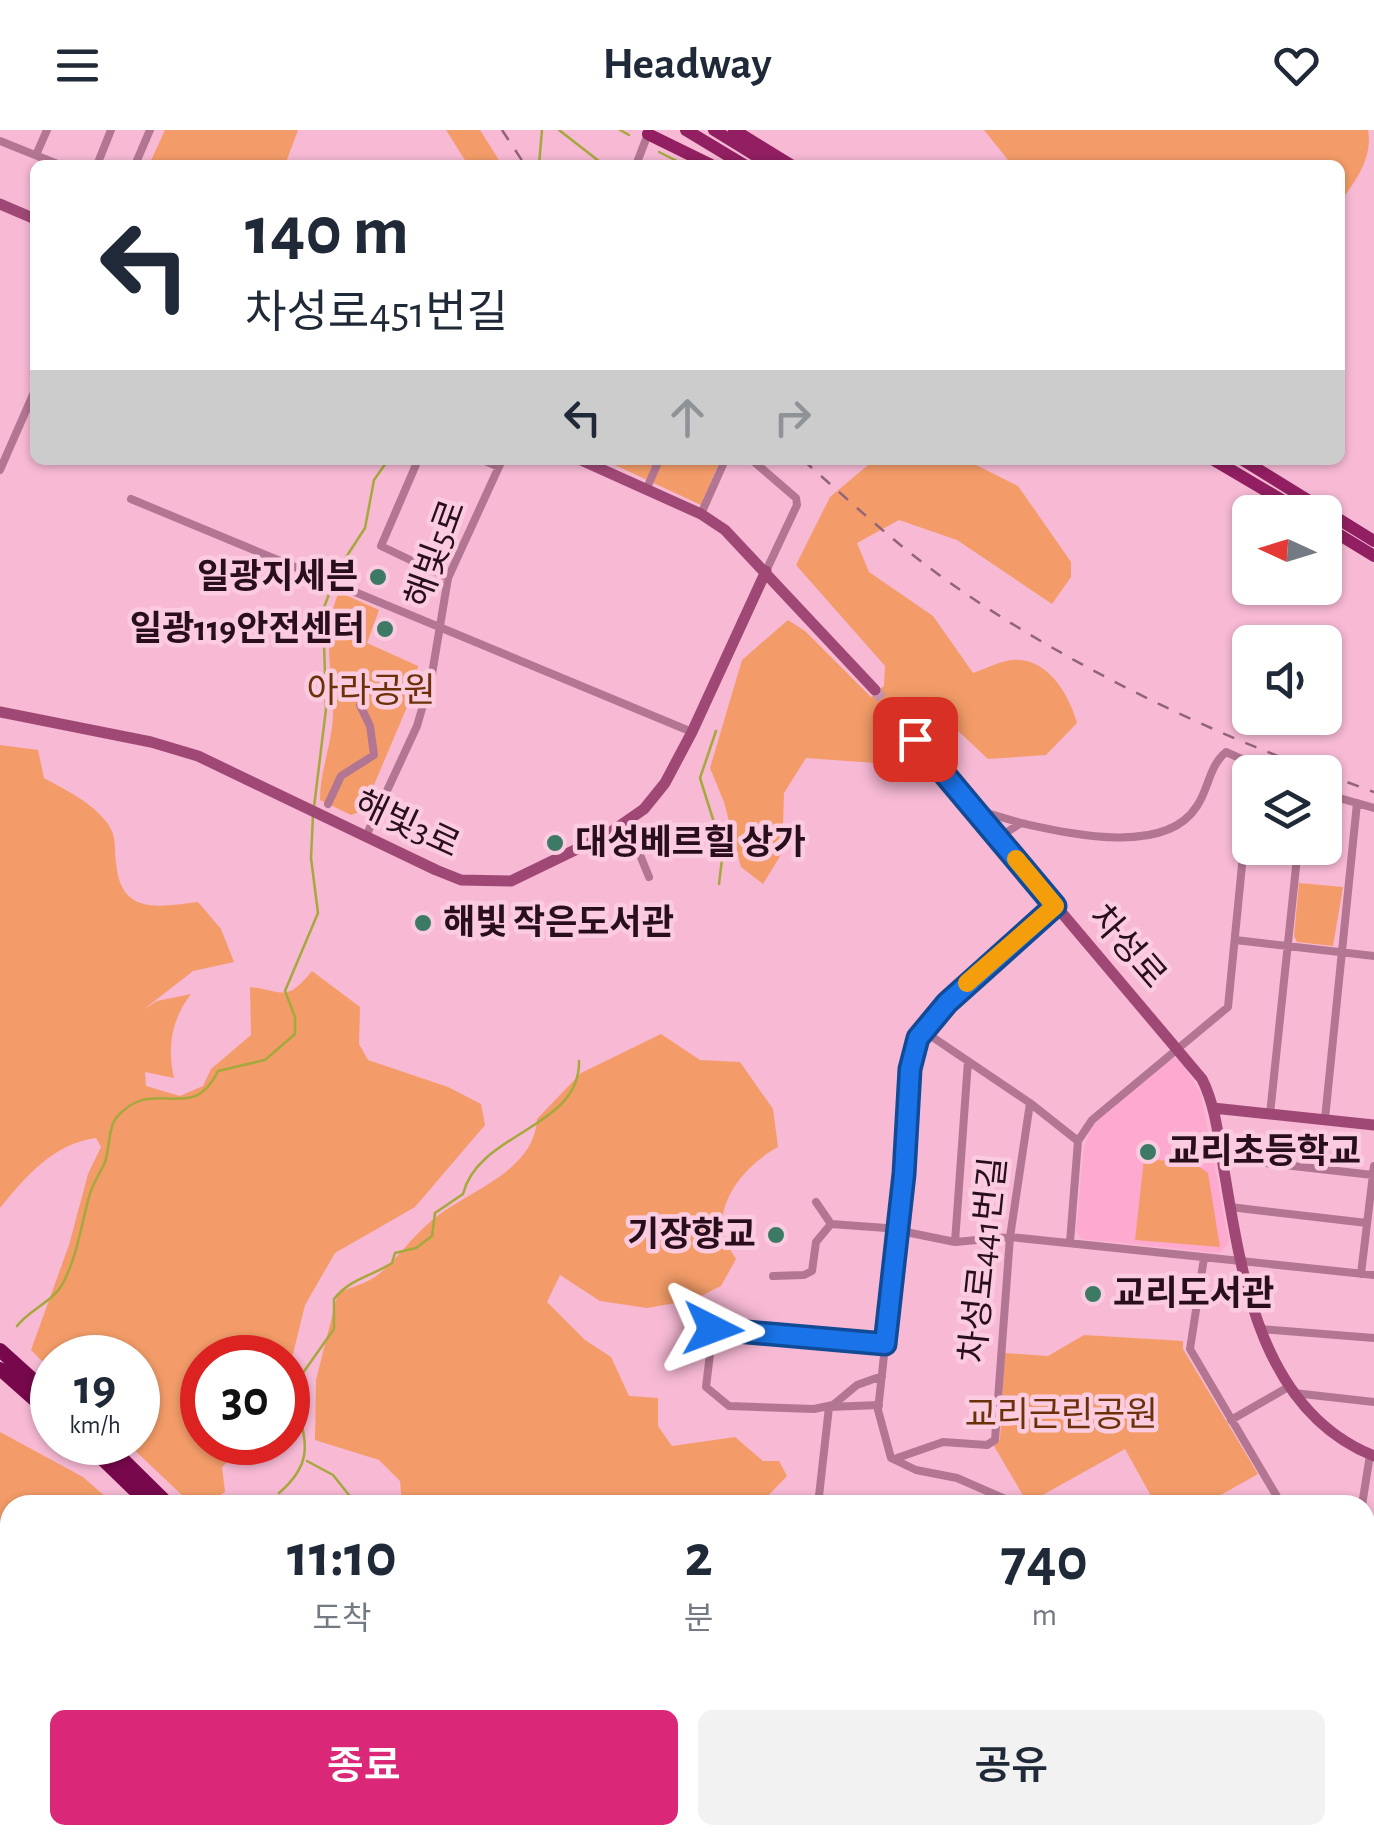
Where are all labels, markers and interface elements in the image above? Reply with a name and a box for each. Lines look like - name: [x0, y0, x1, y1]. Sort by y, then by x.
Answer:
- icon: menu: [50, 38, 105, 93]
- icon: heart: [1269, 38, 1324, 93]
- text: Headway: [602, 42, 772, 87]
- text: 140 m: [245, 197, 409, 267]
- icon: left: [80, 200, 210, 330]
- text: 차성로451번길: [245, 291, 508, 336]
- icon: left: [555, 390, 610, 445]
- icon: ahead: [660, 390, 715, 445]
- icon: right: [765, 390, 820, 445]
- street label: 해빛5로: [400, 495, 471, 612]
- north arrow: [1232, 495, 1342, 605]
- map controls: [1232, 495, 1342, 865]
- place label: 일광지세븐: [197, 558, 358, 595]
- marker: 일광지세븐: [367, 566, 389, 588]
- place label: 일광119안전센터: [130, 610, 365, 647]
- marker: 일광119안전센터: [374, 618, 396, 640]
- button: sound: [1232, 625, 1342, 735]
- park label: 아라공원: [307, 673, 435, 709]
- pin: [873, 697, 958, 782]
- icon: arrive: [888, 712, 943, 767]
- button: layers: [1232, 755, 1342, 865]
- street label: 해빛3로: [349, 785, 465, 864]
- place label: 대성베르힐 상가: [575, 824, 806, 861]
- marker: 대성베르힐 상가: [544, 832, 566, 854]
- street label: 차성로: [1082, 898, 1173, 995]
- place label: 해빛 작은도서관: [443, 904, 674, 941]
- marker: 해빛 작은도서관: [412, 912, 434, 934]
- place label: 교리초등학교: [1168, 1133, 1361, 1170]
- marker: 교리초등학교: [1137, 1141, 1159, 1163]
- street label: 차성로441번길: [955, 1155, 1012, 1365]
- place label: 기장향교: [627, 1216, 756, 1253]
- marker: 기장향교: [765, 1224, 787, 1246]
- place label: 교리도서관: [1113, 1275, 1274, 1312]
- position arrow: [661, 1277, 765, 1381]
- marker: 교리도서관: [1082, 1283, 1104, 1305]
- speed limit sign: 30: [180, 1335, 310, 1465]
- text: 19: [74, 1363, 116, 1413]
- park label: 교리근린공원: [964, 1397, 1158, 1433]
- text: km/h: [69, 1413, 121, 1438]
- text: 11:10: [287, 1527, 397, 1587]
- text: 2: [685, 1527, 713, 1587]
- text: 740: [1001, 1531, 1088, 1591]
- text: m: [1031, 1599, 1057, 1631]
- text: 도착: [313, 1603, 371, 1635]
- text: 분: [684, 1603, 713, 1635]
- button: 종료: [50, 1710, 678, 1825]
- button: 공유: [698, 1710, 1325, 1825]

